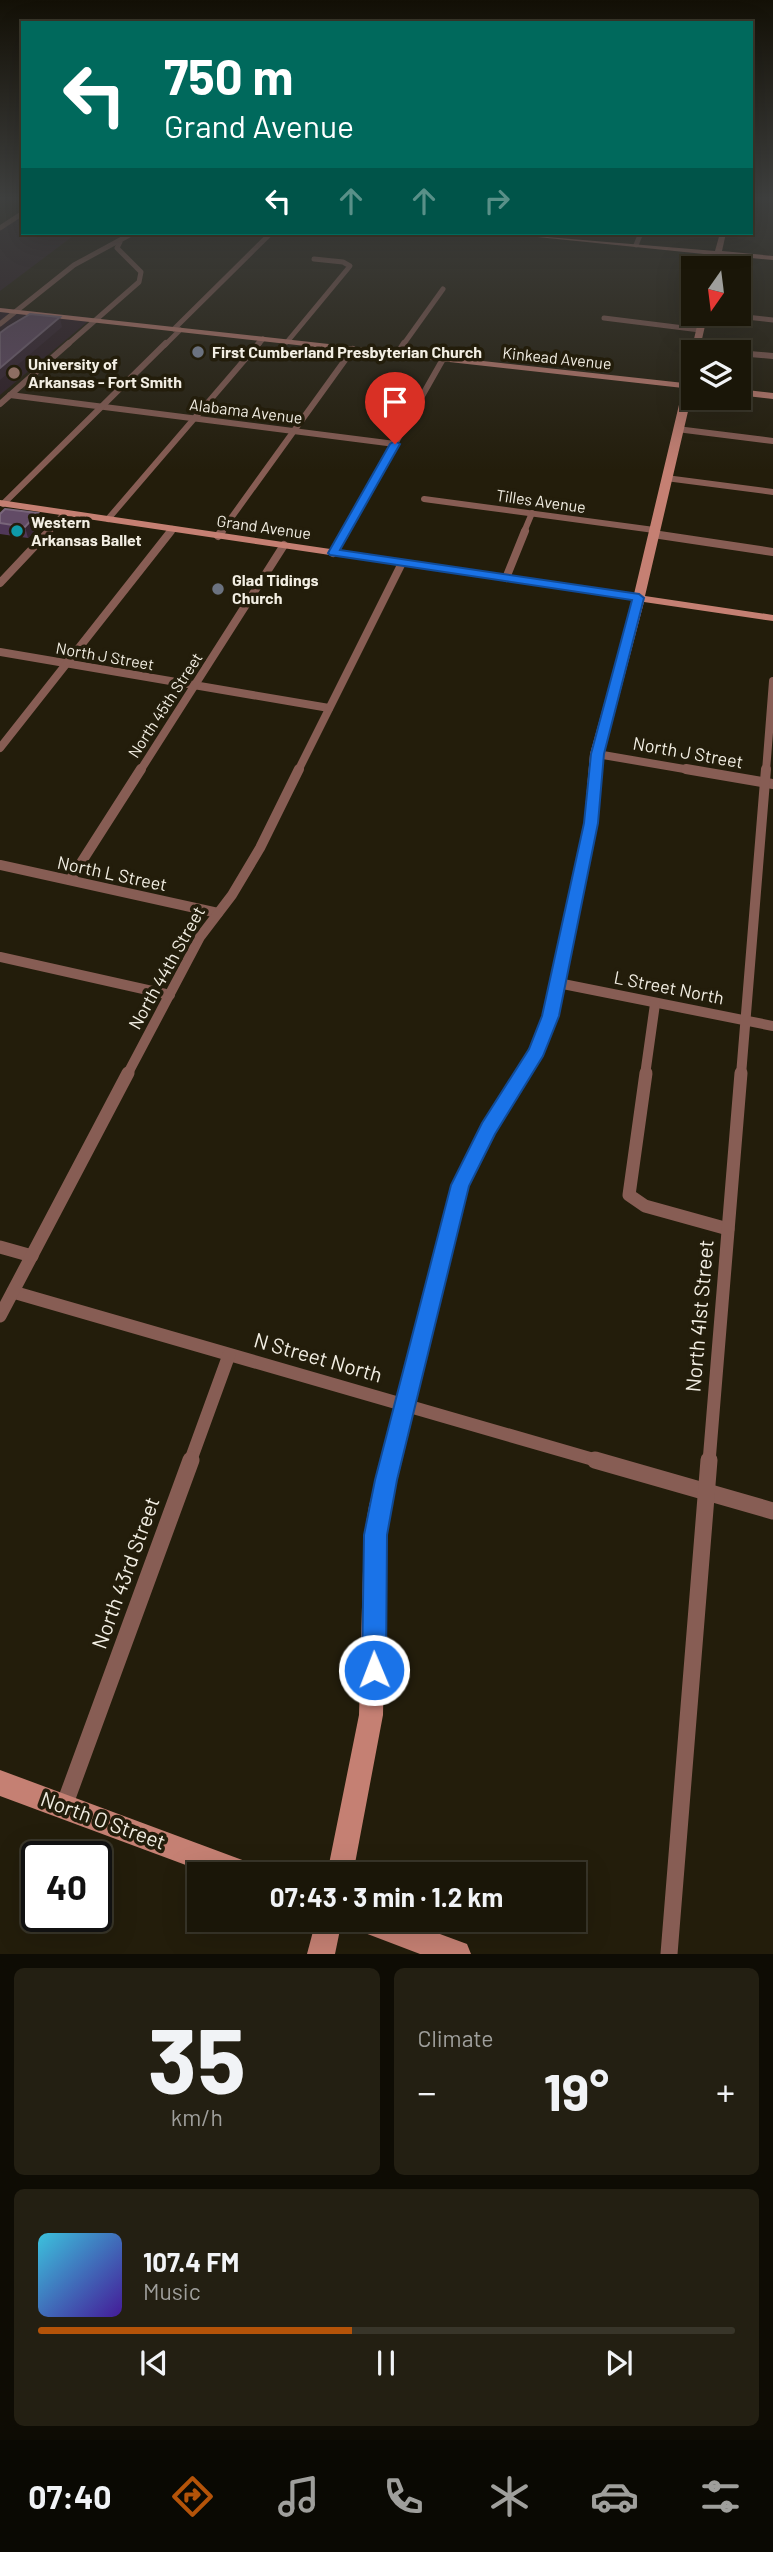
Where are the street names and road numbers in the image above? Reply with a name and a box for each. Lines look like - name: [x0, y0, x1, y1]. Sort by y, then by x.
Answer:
- street label: Kinkead Avenue: [502, 342, 613, 373]
- street label: Alabama Avenue: [188, 394, 304, 427]
- street label: Tilles Avenue: [495, 485, 587, 516]
- street label: Grand Avenue: [216, 510, 312, 543]
- street label: North J Street: [55, 638, 156, 673]
- street label: North 45th Street: [123, 649, 206, 761]
- street label: North J Street: [631, 731, 745, 773]
- street label: North L Street: [55, 851, 169, 895]
- street label: North 44th Street: [123, 902, 209, 1033]
- street label: L Street North: [612, 966, 726, 1008]
- street label: North 41st Street: [679, 1239, 718, 1393]
- street label: N Street North: [251, 1326, 386, 1387]
- street label: North 43rd Street: [86, 1493, 164, 1652]
- street label: North O Street: [38, 1785, 169, 1854]

